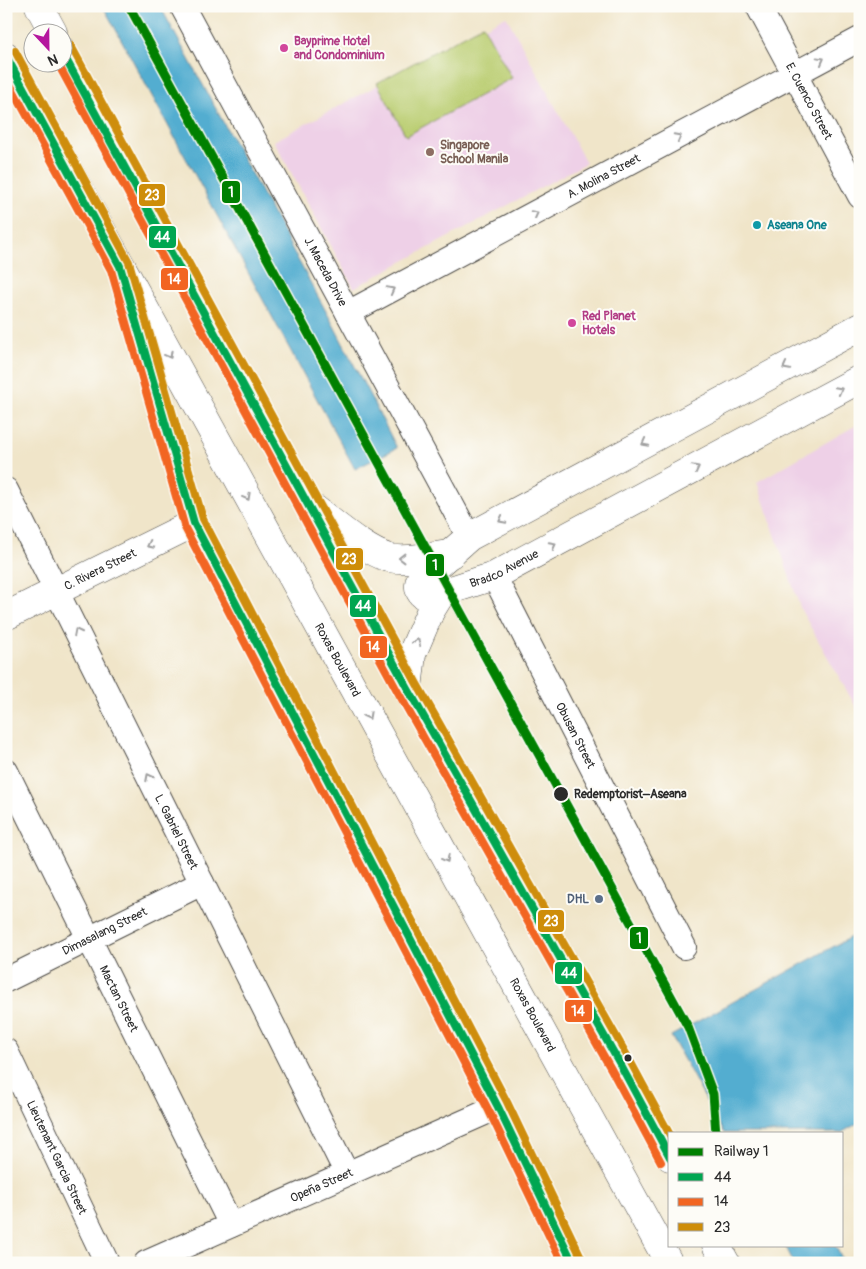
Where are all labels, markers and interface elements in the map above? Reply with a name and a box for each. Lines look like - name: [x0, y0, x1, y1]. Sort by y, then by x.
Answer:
- north arrow: [22, 22, 72, 72]
- place label: Bayprime Hotel and Condominium: [294, 34, 385, 63]
- marker: Bayprime Hotel and Condominium: [278, 42, 290, 54]
- text: N: [45, 50, 60, 69]
- one-way arrow: [816, 57, 825, 67]
- street label: E. Cuenco Street: [782, 60, 836, 142]
- one-way arrow: [673, 133, 682, 143]
- place label: Singapore School Manila: [440, 138, 509, 167]
- marker: Singapore School Manila: [424, 146, 436, 158]
- street label: A. Molina Street: [565, 150, 643, 202]
- line badge: 1: [221, 180, 241, 204]
- line badge: 23: [138, 183, 166, 207]
- text: 1: [228, 184, 234, 201]
- text: 23: [144, 187, 160, 204]
- one-way arrow: [529, 210, 538, 220]
- place label: Aseana One: [767, 218, 828, 233]
- marker: Aseana One: [751, 219, 763, 231]
- line badge: 44: [148, 225, 177, 249]
- text: 44: [154, 229, 171, 246]
- street label: J. Maceda Drive: [301, 234, 350, 309]
- line badge: 14: [160, 267, 189, 291]
- text: 14: [167, 271, 182, 288]
- one-way arrow: [386, 286, 395, 296]
- place label: Red Planet Hotels: [582, 309, 637, 338]
- marker: Red Planet Hotels: [566, 317, 578, 329]
- one-way arrow: [163, 349, 173, 358]
- one-way arrow: [782, 361, 791, 371]
- one-way arrow: [833, 387, 842, 397]
- one-way arrow: [642, 437, 651, 447]
- one-way arrow: [690, 464, 699, 474]
- one-way arrow: [241, 492, 251, 501]
- one-way arrow: [498, 514, 507, 524]
- one-way arrow: [146, 539, 155, 549]
- one-way arrow: [547, 541, 556, 551]
- street label: C. Rivera Street: [62, 545, 139, 594]
- street label: Bradco Avenue: [468, 546, 541, 591]
- line badge: 23: [335, 547, 364, 571]
- text: 23: [341, 551, 357, 568]
- one-way arrow: [398, 553, 406, 563]
- line badge: 1: [425, 553, 445, 577]
- text: 1: [432, 557, 438, 574]
- line badge: 44: [349, 594, 377, 618]
- text: 44: [355, 598, 372, 615]
- street label: Roxas Boulevard: [311, 620, 364, 699]
- one-way arrow: [73, 628, 83, 637]
- line badge: 14: [359, 635, 388, 659]
- one-way arrow: [411, 638, 422, 647]
- text: 14: [366, 639, 381, 656]
- street label: Obusan Street: [552, 700, 599, 771]
- one-way arrow: [362, 711, 372, 720]
- one-way arrow: [145, 773, 156, 782]
- marker: Redemptorist–Aseana: [552, 785, 570, 803]
- place label: Redemptorist–Aseana: [574, 787, 687, 802]
- street label: L. Gabriel Street: [151, 792, 201, 872]
- one-way arrow: [440, 853, 450, 862]
- place label: DHL: [567, 892, 589, 907]
- marker: DHL: [593, 893, 605, 905]
- street label: Dimasalang Street: [60, 904, 150, 958]
- line badge: 23: [537, 909, 565, 933]
- text: 23: [543, 913, 559, 930]
- line badge: 1: [629, 926, 649, 950]
- text: 1: [636, 930, 642, 947]
- line badge: 44: [554, 961, 583, 985]
- street label: Mactan Street: [96, 963, 142, 1034]
- text: 44: [561, 965, 578, 982]
- street label: Roxas Boulevard: [506, 975, 559, 1054]
- line badge: 14: [564, 999, 593, 1023]
- text: 14: [571, 1003, 586, 1020]
- unlabelled marker: [623, 1053, 633, 1063]
- street label: Lieutenant Garcia Street: [23, 1098, 90, 1217]
- legend: [668, 1132, 844, 1246]
- text: Railway 1: [714, 1142, 769, 1161]
- street label: Opeña Street: [288, 1165, 355, 1206]
- text: 44: [714, 1168, 732, 1187]
- text: 14: [714, 1192, 729, 1211]
- text: 23: [714, 1218, 730, 1237]

